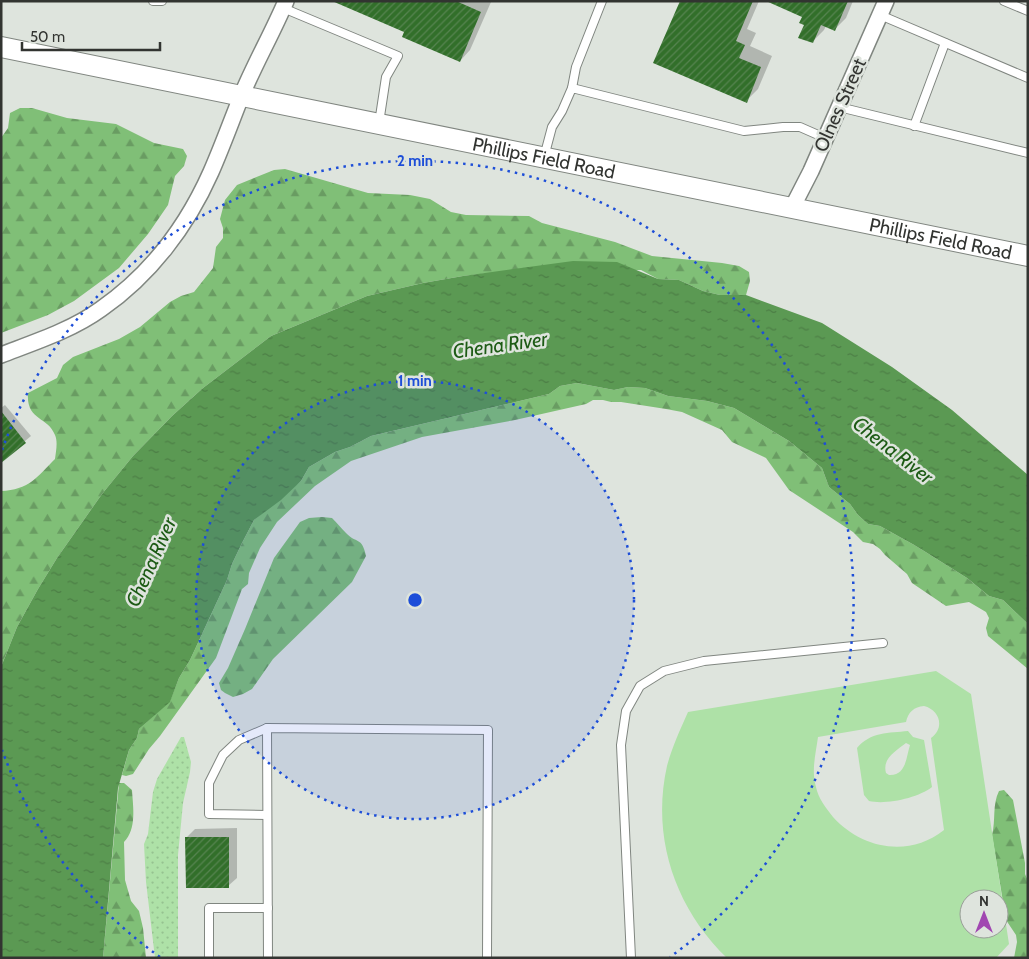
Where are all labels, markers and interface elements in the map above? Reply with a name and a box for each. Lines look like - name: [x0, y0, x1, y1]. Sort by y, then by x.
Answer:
- scale bar: [22, 20, 160, 52]
- text: 50 m: [30, 28, 65, 46]
- street label: Olnes Street: [809, 54, 871, 156]
- street label: Phillips Field Road: [471, 132, 617, 183]
- text: 2 min: [397, 152, 433, 170]
- street label: Phillips Field Road: [867, 213, 1014, 264]
- water label: Chena River: [451, 326, 550, 364]
- text: 1 min: [398, 372, 432, 390]
- water label: Chena River: [848, 411, 939, 489]
- water label: Chena River: [121, 513, 182, 610]
- centre of rings: [406, 591, 424, 609]
- north arrow: [959, 889, 1009, 939]
- text: N: [979, 892, 989, 910]

